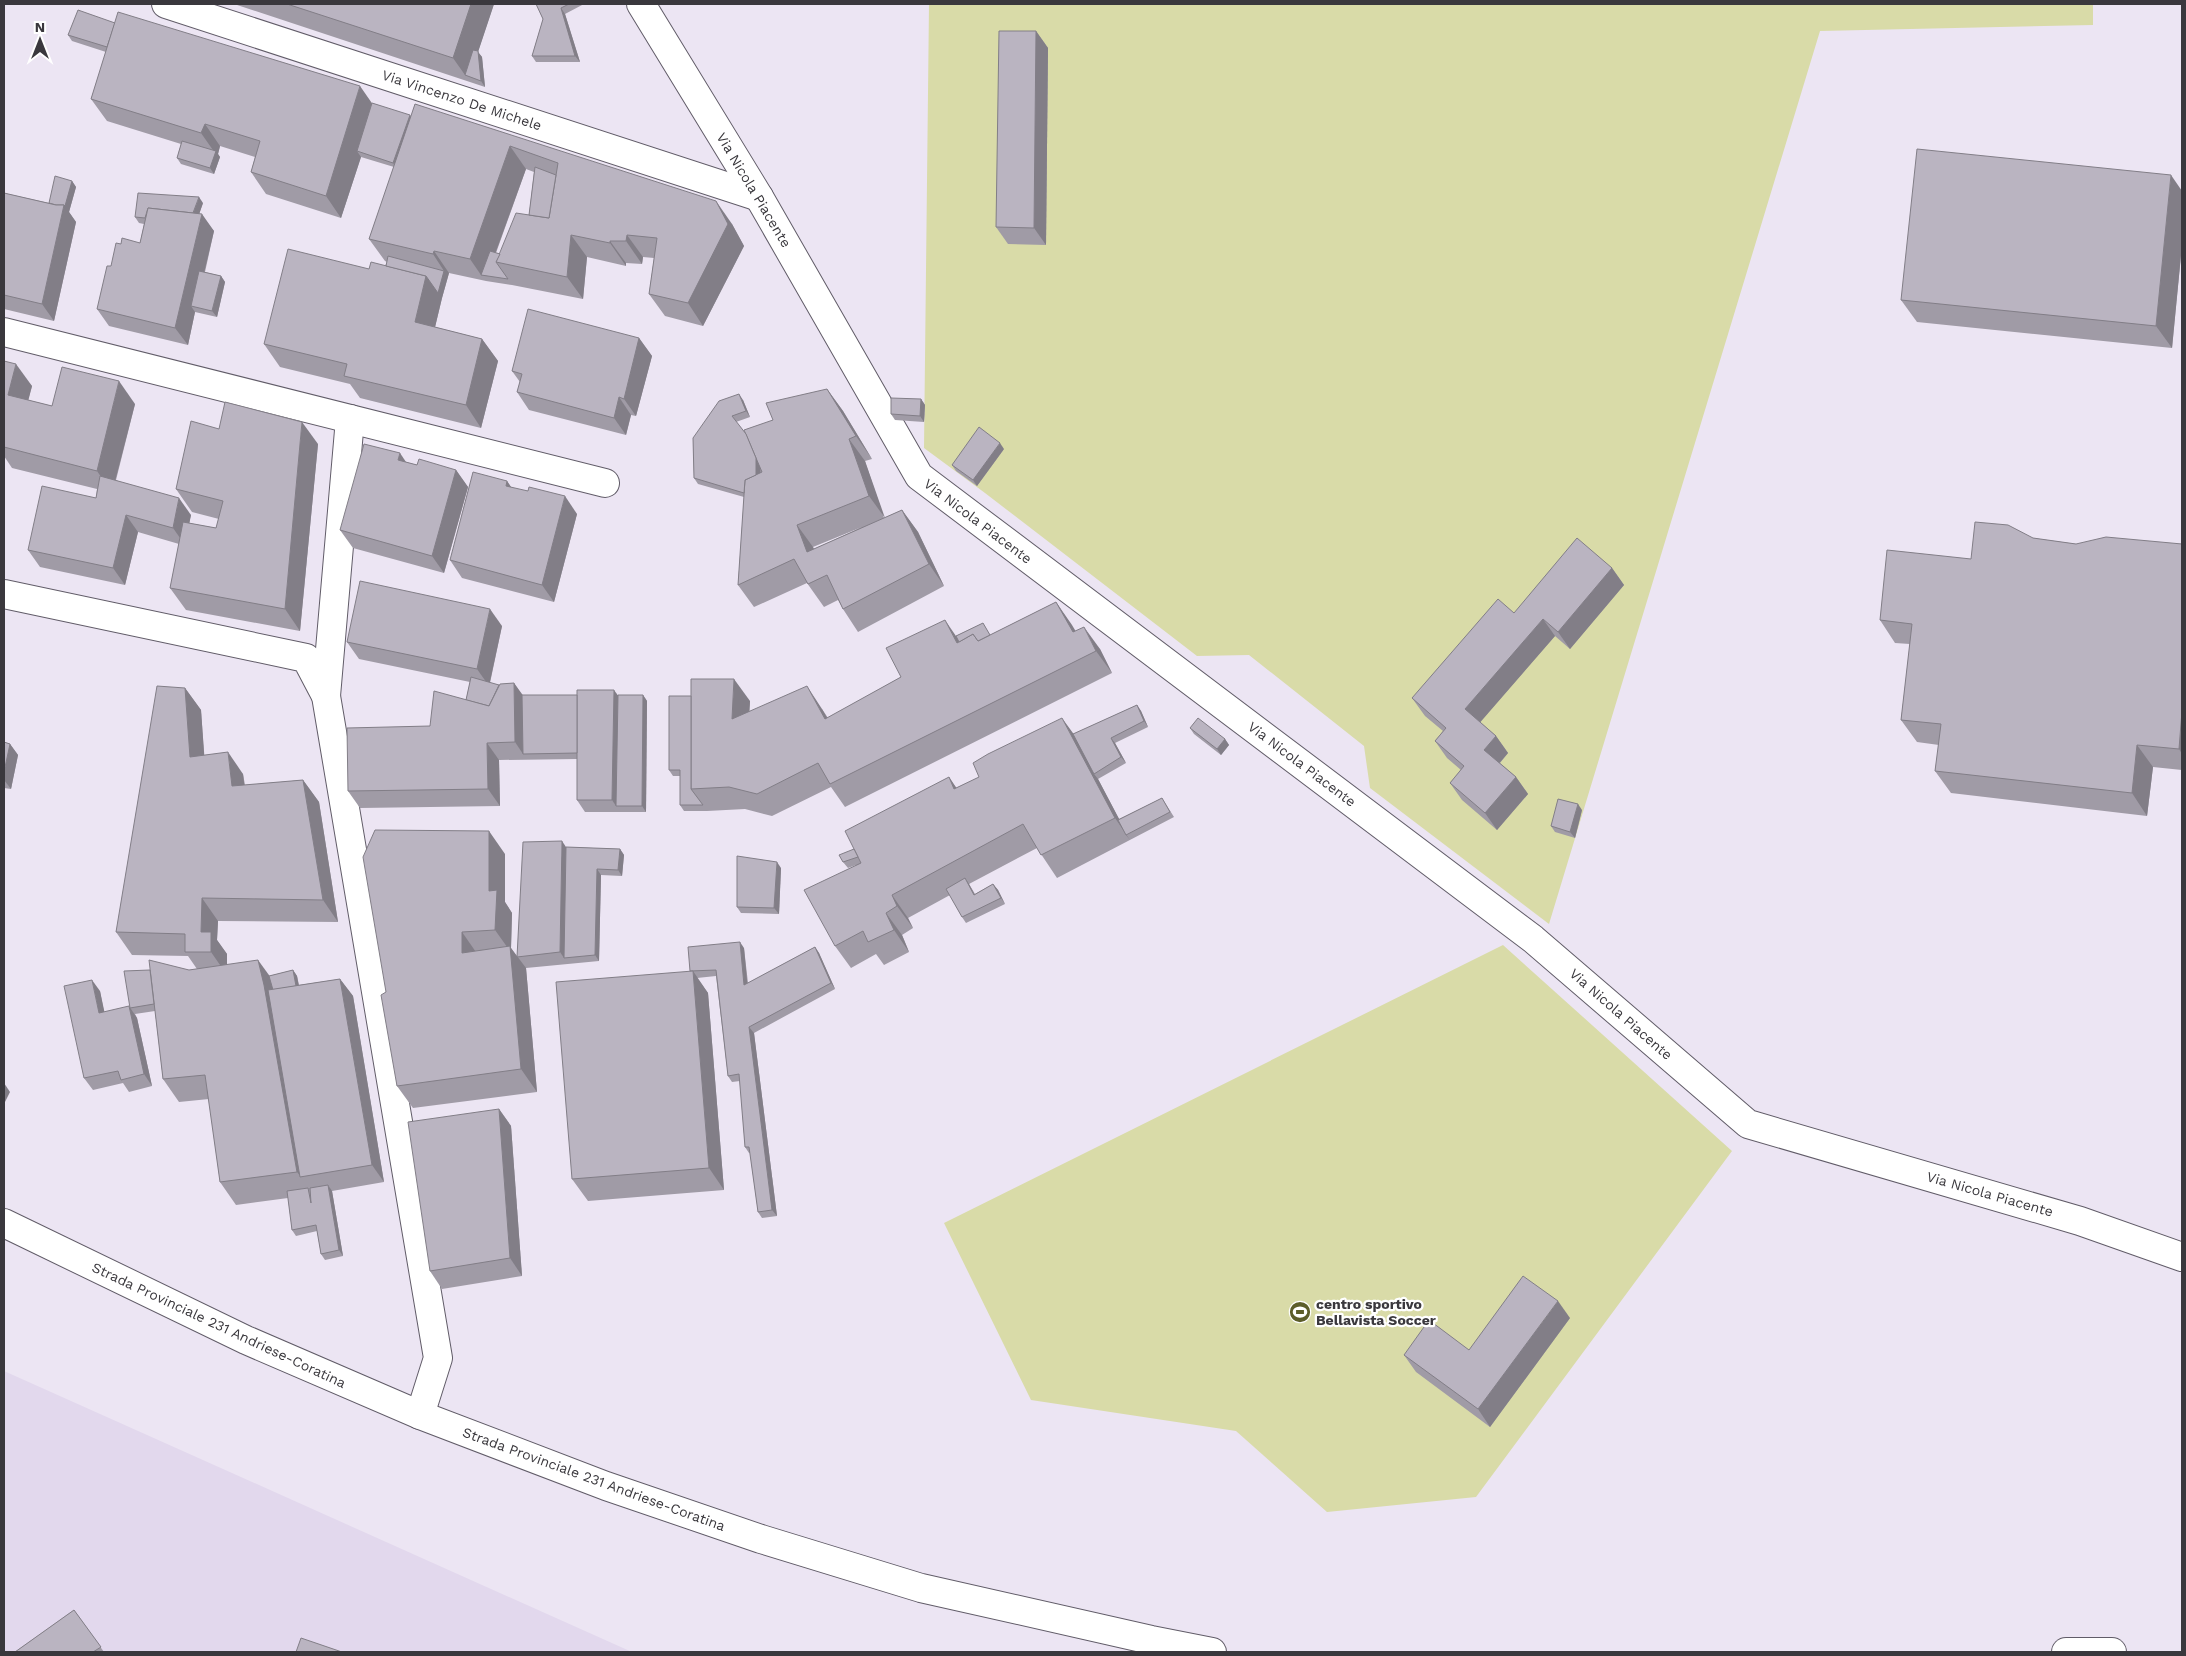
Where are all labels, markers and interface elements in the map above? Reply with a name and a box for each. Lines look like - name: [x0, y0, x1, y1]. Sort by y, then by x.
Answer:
- north arrow: [15, 15, 65, 65]
- text: N: [35, 19, 45, 35]
- street label: Via Vincenzo De Michele: [380, 67, 544, 133]
- street label: Via Nicola Piacente: [713, 130, 795, 250]
- street label: Via Nicola Piacente: [921, 475, 1035, 567]
- street label: Via Nicola Piacente: [1245, 718, 1359, 810]
- street label: Via Nicola Piacente: [1566, 965, 1676, 1063]
- street label: Via Nicola Piacente: [1925, 1168, 2055, 1220]
- street label: Strada Provinciale 231 Andriese-Coratina: [90, 1259, 349, 1391]
- place label: centro sportivo Bellavista Soccer: [1316, 1296, 1436, 1328]
- sports icon: centro sportivo Bellavista Soccer: [1288, 1300, 1312, 1324]
- street label: Strada Provinciale 231 Andriese-Coratina: [461, 1424, 728, 1534]

